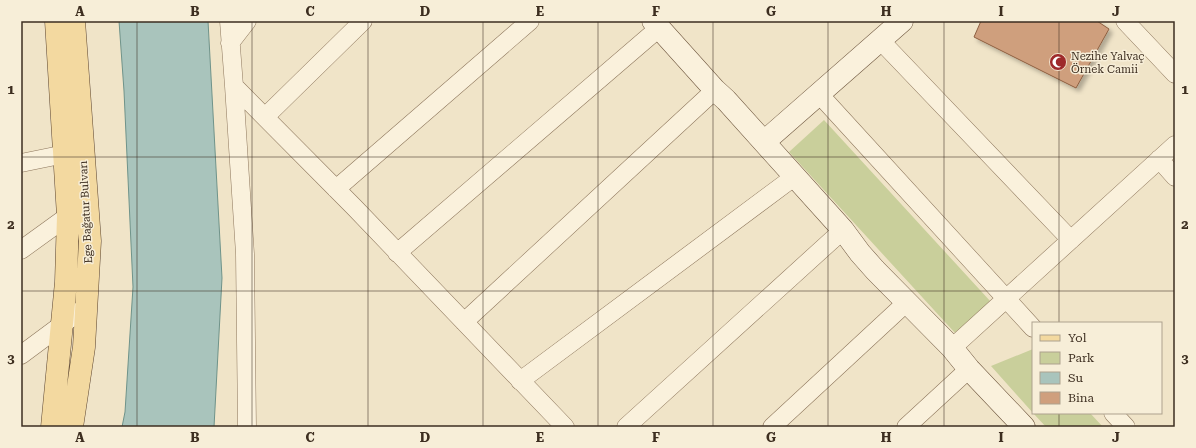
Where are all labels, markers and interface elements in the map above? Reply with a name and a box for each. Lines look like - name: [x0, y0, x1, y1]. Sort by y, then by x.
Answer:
- text: A: [75, 4, 85, 19]
- text: B: [190, 4, 200, 19]
- text: C: [305, 4, 315, 19]
- text: D: [420, 4, 430, 19]
- text: E: [536, 4, 544, 19]
- text: F: [652, 4, 660, 19]
- text: G: [766, 4, 776, 19]
- text: H: [881, 4, 892, 19]
- text: I: [998, 4, 1004, 19]
- text: J: [1112, 4, 1120, 19]
- place label: Nezihe Yalvaç Örnek Camii: [1071, 50, 1144, 76]
- mosque icon: Nezihe Yalvaç Örnek Camii: [1048, 52, 1068, 72]
- text: 1: [7, 82, 15, 97]
- text: 1: [1181, 82, 1189, 97]
- street label: Ege Bağatur Bulvarı: [77, 160, 95, 264]
- text: 2: [7, 217, 15, 232]
- text: 2: [1181, 217, 1189, 232]
- legend: [1032, 322, 1162, 414]
- text: Yol: [1068, 331, 1087, 345]
- text: 3: [7, 351, 15, 366]
- text: Park: [1068, 351, 1095, 365]
- text: 3: [1181, 351, 1189, 366]
- text: Su: [1068, 371, 1083, 385]
- text: Bina: [1068, 391, 1095, 405]
- text: A: [75, 430, 85, 445]
- text: B: [190, 430, 200, 445]
- text: C: [305, 430, 315, 445]
- text: D: [420, 430, 430, 445]
- text: E: [536, 430, 544, 445]
- text: F: [652, 430, 660, 445]
- text: G: [766, 430, 776, 445]
- text: H: [881, 430, 892, 445]
- text: I: [998, 430, 1004, 445]
- text: J: [1112, 430, 1120, 445]

